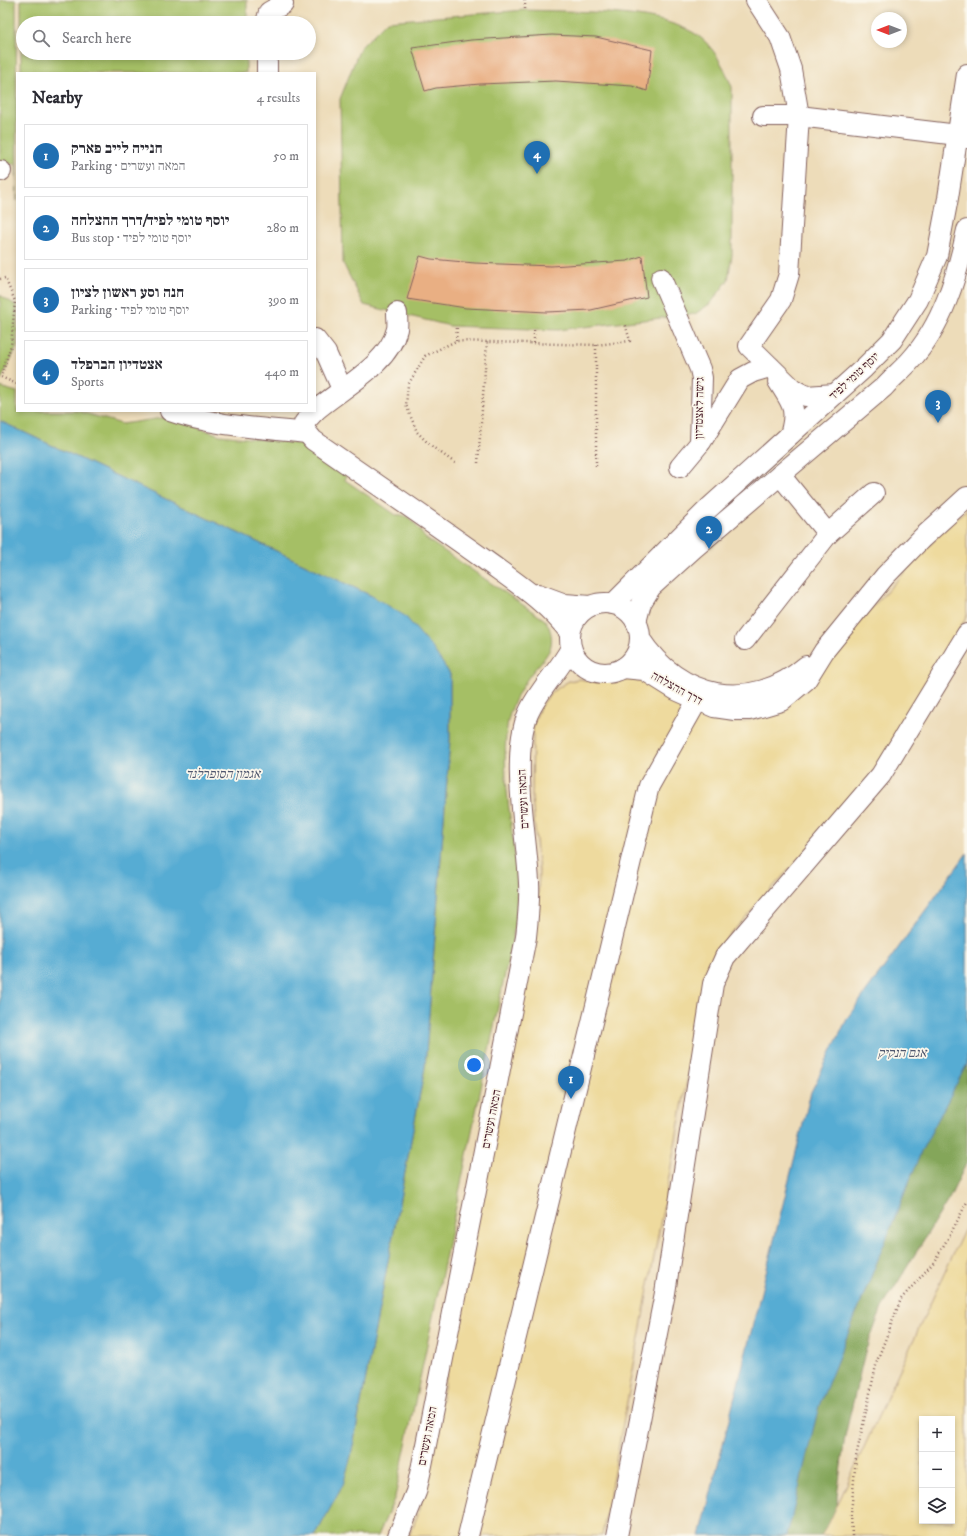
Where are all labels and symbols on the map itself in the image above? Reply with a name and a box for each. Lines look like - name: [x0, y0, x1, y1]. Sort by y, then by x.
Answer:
- north arrow: [871, 12, 907, 48]
- pin: 4: [524, 141, 550, 174]
- street label: יוסף טומי לפיד: [826, 349, 883, 403]
- street label: גישה לאצטדיון: [691, 377, 708, 439]
- pin: 3: [925, 390, 951, 423]
- pin: 2: [696, 516, 722, 549]
- street label: דרך ההצלחה: [648, 668, 705, 709]
- water label: אגמון הסופרלנד: [186, 766, 261, 782]
- street label: המאה ועשרים: [514, 769, 533, 829]
- water label: אגם הנקיק: [878, 1045, 927, 1061]
- your location: [464, 1055, 484, 1075]
- pin: 1: [558, 1066, 584, 1099]
- street label: המאה ועשרים: [478, 1088, 505, 1150]
- street label: המאה ועשרים: [414, 1405, 441, 1467]

